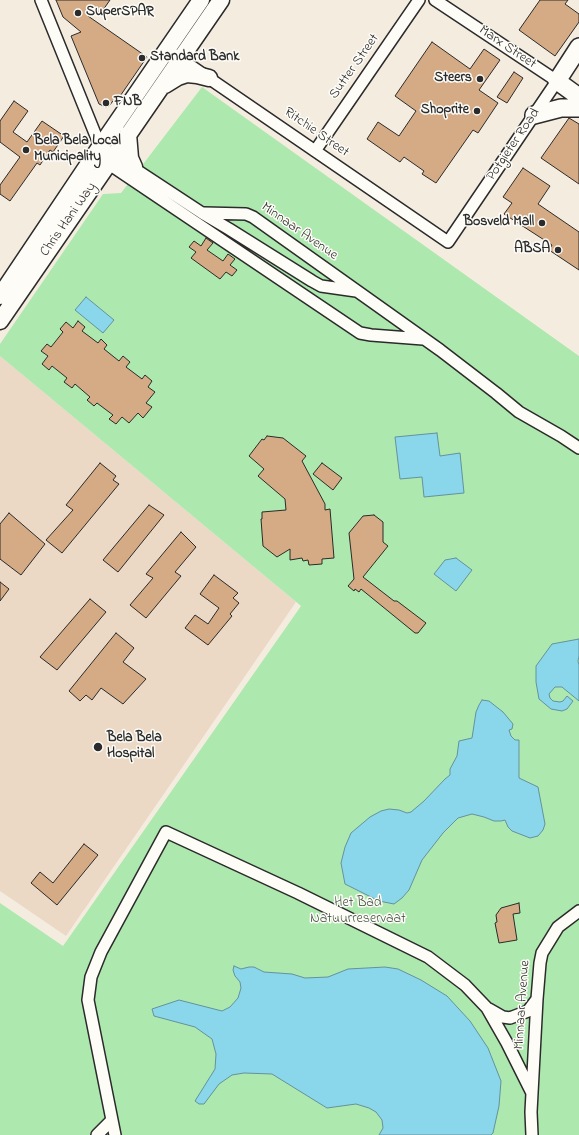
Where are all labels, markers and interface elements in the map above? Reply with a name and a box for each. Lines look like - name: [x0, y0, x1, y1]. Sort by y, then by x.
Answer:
- place label: SuperSPAR: [86, 5, 154, 21]
- marker: SuperSPAR: [73, 8, 83, 18]
- street label: Marx Street: [475, 23, 539, 73]
- street label: Sutter Street: [326, 31, 384, 103]
- place label: Standard Bank: [150, 50, 239, 66]
- marker: Standard Bank: [137, 53, 147, 63]
- place label: Steers: [434, 71, 472, 87]
- marker: Steers: [475, 74, 485, 84]
- place label: FNB: [114, 95, 142, 111]
- marker: FNB: [101, 98, 111, 108]
- place label: Shoprite: [421, 103, 469, 119]
- street label: Ritchie Street: [280, 104, 352, 162]
- marker: Shoprite: [472, 106, 482, 116]
- street label: Potgieter Road: [484, 106, 544, 184]
- place label: Bela Bela Local Municipality: [34, 134, 121, 166]
- marker: Bela Bela Local Municipality: [21, 145, 31, 155]
- street label: Chris Hani Way: [37, 180, 101, 260]
- street label: Minnaar Avenue: [257, 199, 341, 265]
- place label: Bosveld Mall: [464, 215, 534, 231]
- marker: Bosveld Mall: [537, 218, 547, 228]
- place label: ABSA: [514, 242, 550, 258]
- marker: ABSA: [553, 245, 563, 255]
- place label: Bela Bela Hospital: [107, 731, 162, 764]
- marker: Bela Bela Hospital: [92, 741, 104, 753]
- park label: Het Bad Natuurreservaat: [310, 896, 406, 928]
- street label: Minnaar Avenue: [511, 960, 535, 1050]

